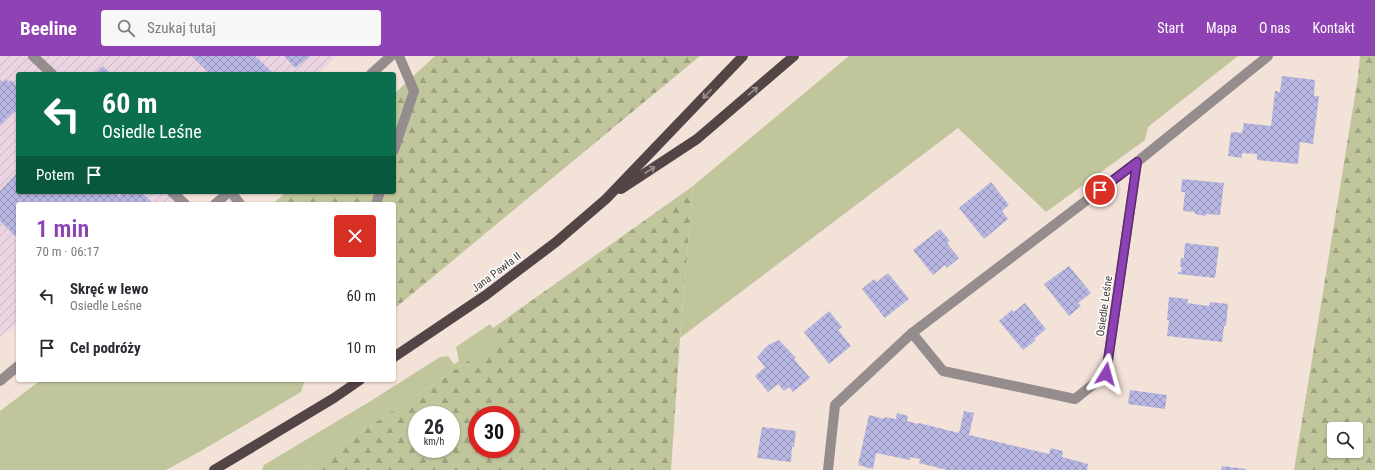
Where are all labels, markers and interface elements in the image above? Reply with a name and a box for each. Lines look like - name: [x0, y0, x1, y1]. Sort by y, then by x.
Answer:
- search box: [101, 10, 381, 46]
- text: Beeline: [20, 17, 77, 40]
- icon: search: [115, 17, 137, 39]
- text: Szukaj tutaj: [147, 19, 216, 37]
- text: Start: [1157, 20, 1184, 36]
- text: Mapa: [1206, 20, 1237, 36]
- text: O nas: [1259, 20, 1290, 36]
- text: Kontakt: [1312, 20, 1355, 36]
- text: 60 m: [102, 87, 158, 120]
- one-way arrow: [748, 87, 759, 96]
- icon: left: [36, 88, 88, 140]
- one-way arrow: [702, 89, 711, 99]
- text: Osiedle Leśne: [102, 121, 202, 142]
- icon: arrive: [83, 164, 105, 186]
- one-way arrow: [644, 165, 656, 173]
- text: Potem: [36, 166, 75, 184]
- pin: [1083, 173, 1117, 207]
- icon: arrive: [1089, 179, 1111, 201]
- text: 1 min: [36, 215, 89, 243]
- button: close: [334, 215, 376, 257]
- text: 70 m · 06:17: [36, 244, 99, 259]
- street label: Jana Pawła II: [469, 250, 523, 295]
- street label: Osiedle Leśne: [1094, 275, 1115, 337]
- text: Skręć w lewo: [70, 280, 149, 298]
- icon: left: [36, 285, 58, 307]
- text: 60 m: [346, 287, 376, 305]
- text: Osiedle Leśne: [70, 298, 142, 313]
- icon: arrive: [36, 337, 58, 359]
- text: Cel podróży: [70, 339, 141, 357]
- text: 10 m: [346, 339, 376, 357]
- position arrow: [1085, 353, 1127, 395]
- speed limit sign: 30: [468, 406, 520, 458]
- text: 26: [424, 415, 444, 439]
- map controls: [1327, 422, 1363, 458]
- button: search: [1327, 422, 1363, 458]
- text: km/h: [424, 436, 444, 447]

